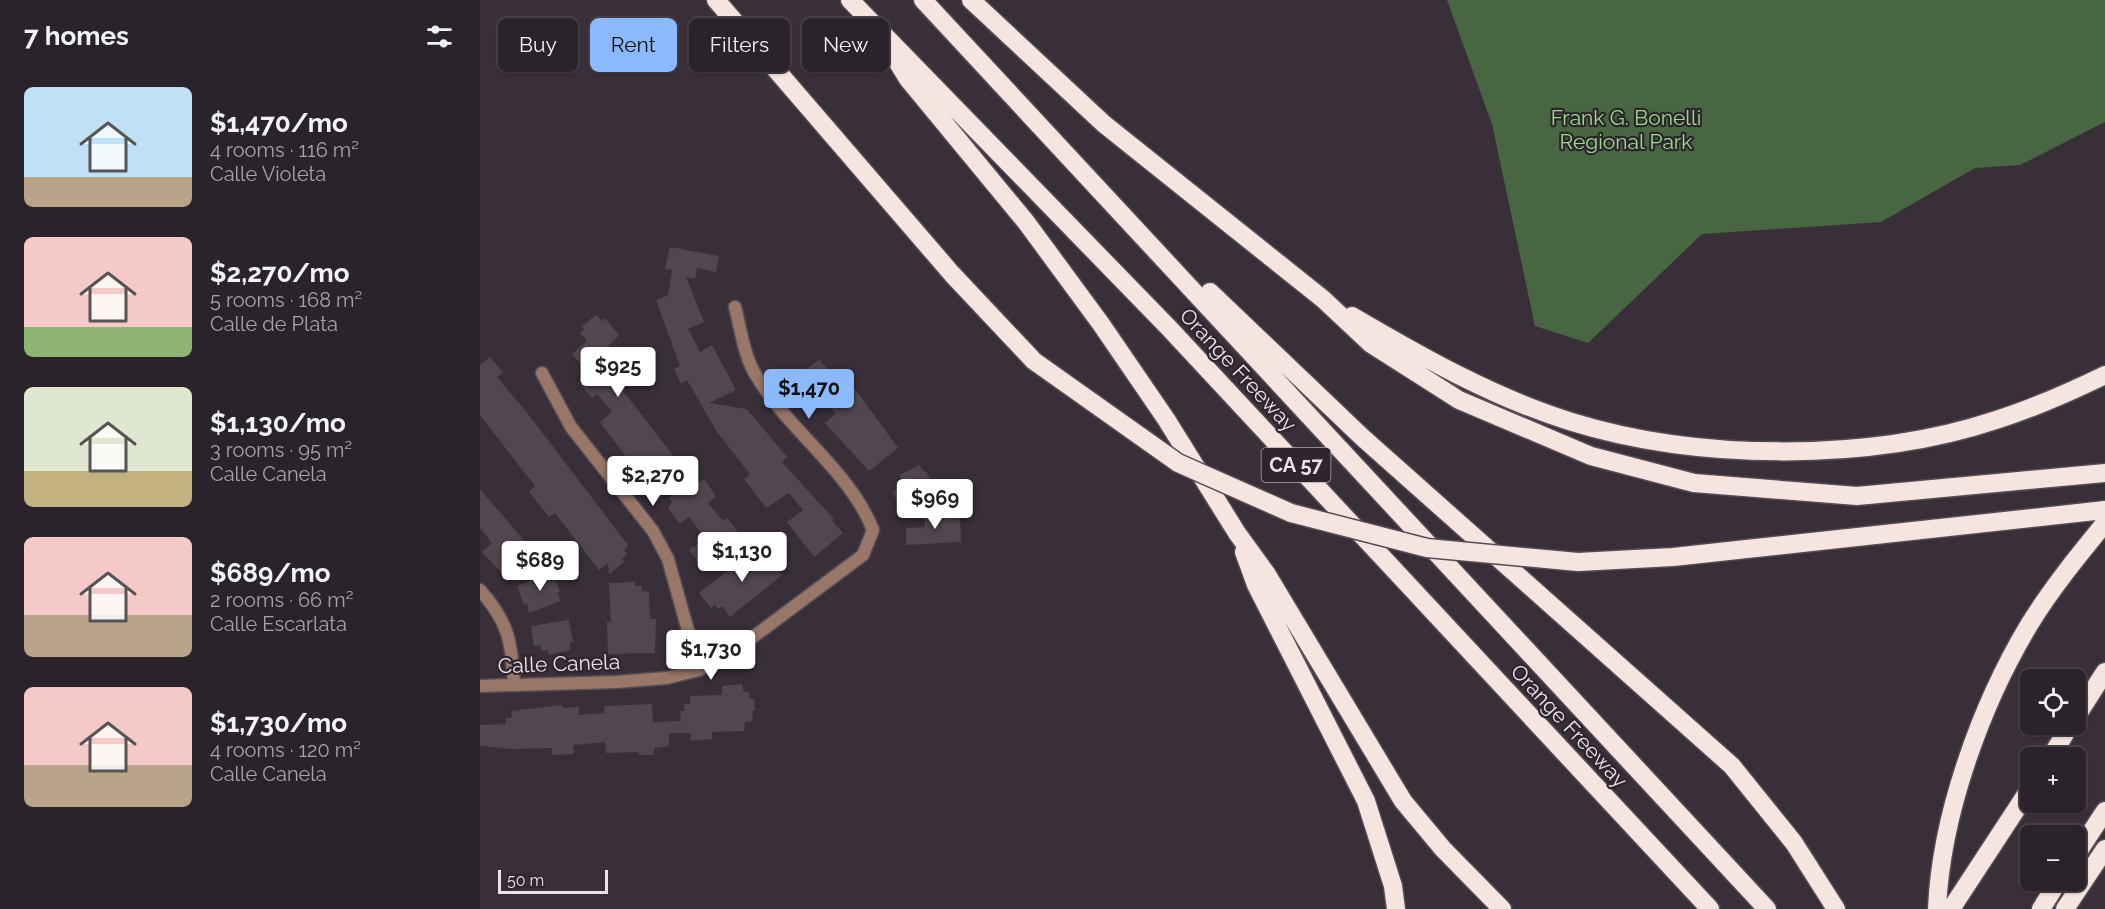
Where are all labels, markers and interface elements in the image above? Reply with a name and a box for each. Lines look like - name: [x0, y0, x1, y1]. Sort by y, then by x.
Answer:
- chip: Buy: [498, 18, 578, 72]
- chip: Rent: [590, 18, 677, 72]
- chip: Filters: [689, 18, 790, 72]
- chip: New: [802, 18, 889, 72]
- icon: filters: [423, 20, 456, 53]
- text: 7 homes: [24, 21, 129, 51]
- park label: Frank G. Bonelli Regional Park: [1551, 105, 1701, 154]
- text: $1,470/mo: [210, 108, 348, 138]
- icon: home: [72, 111, 144, 183]
- text: 4 rooms · 116 m²: [210, 138, 359, 162]
- text: Calle Violeta: [210, 162, 326, 186]
- text: $2,270/mo: [210, 258, 349, 288]
- icon: home: [72, 261, 144, 333]
- text: 5 rooms · 168 m²: [210, 288, 362, 312]
- street label: Orange Freeway: [1175, 303, 1302, 437]
- text: Calle de Plata: [210, 312, 338, 336]
- pin: $925: [582, 347, 654, 398]
- text: $925: [595, 354, 641, 378]
- pin: $1,470: [760, 369, 858, 420]
- text: $1,470: [778, 376, 840, 400]
- text: $1,130/mo: [210, 408, 346, 438]
- icon: home: [72, 411, 144, 483]
- text: 3 rooms · 95 m²: [210, 438, 352, 462]
- road number: CA 57: [1262, 448, 1330, 482]
- pin: $2,270: [604, 456, 702, 507]
- text: Calle Canela: [210, 462, 327, 486]
- text: $2,270: [621, 463, 685, 487]
- pin: $969: [899, 479, 971, 530]
- text: $969: [911, 486, 959, 510]
- pin: $1,130: [693, 532, 791, 583]
- text: $1,130: [712, 539, 772, 563]
- pin: $689: [504, 541, 576, 592]
- text: $689: [516, 548, 564, 572]
- text: $689/mo: [210, 558, 331, 588]
- icon: home: [72, 561, 144, 633]
- text: 2 rooms · 66 m²: [210, 588, 353, 612]
- text: Calle Escarlata: [210, 612, 347, 636]
- pin: $1,730: [662, 630, 760, 681]
- text: $1,730: [680, 637, 742, 661]
- street label: Calle Canela: [497, 649, 621, 678]
- street label: Orange Freeway: [1506, 659, 1633, 793]
- map controls: [2020, 669, 2086, 891]
- button: locate: [2020, 669, 2086, 735]
- text: $1,730/mo: [210, 708, 347, 738]
- icon: home: [72, 711, 144, 783]
- text: 4 rooms · 120 m²: [210, 738, 361, 762]
- button: +: [2020, 747, 2086, 813]
- text: Calle Canela: [210, 762, 327, 786]
- button: −: [2020, 825, 2086, 891]
- scale bar: [498, 867, 608, 894]
- text: 50 m: [507, 871, 544, 890]

